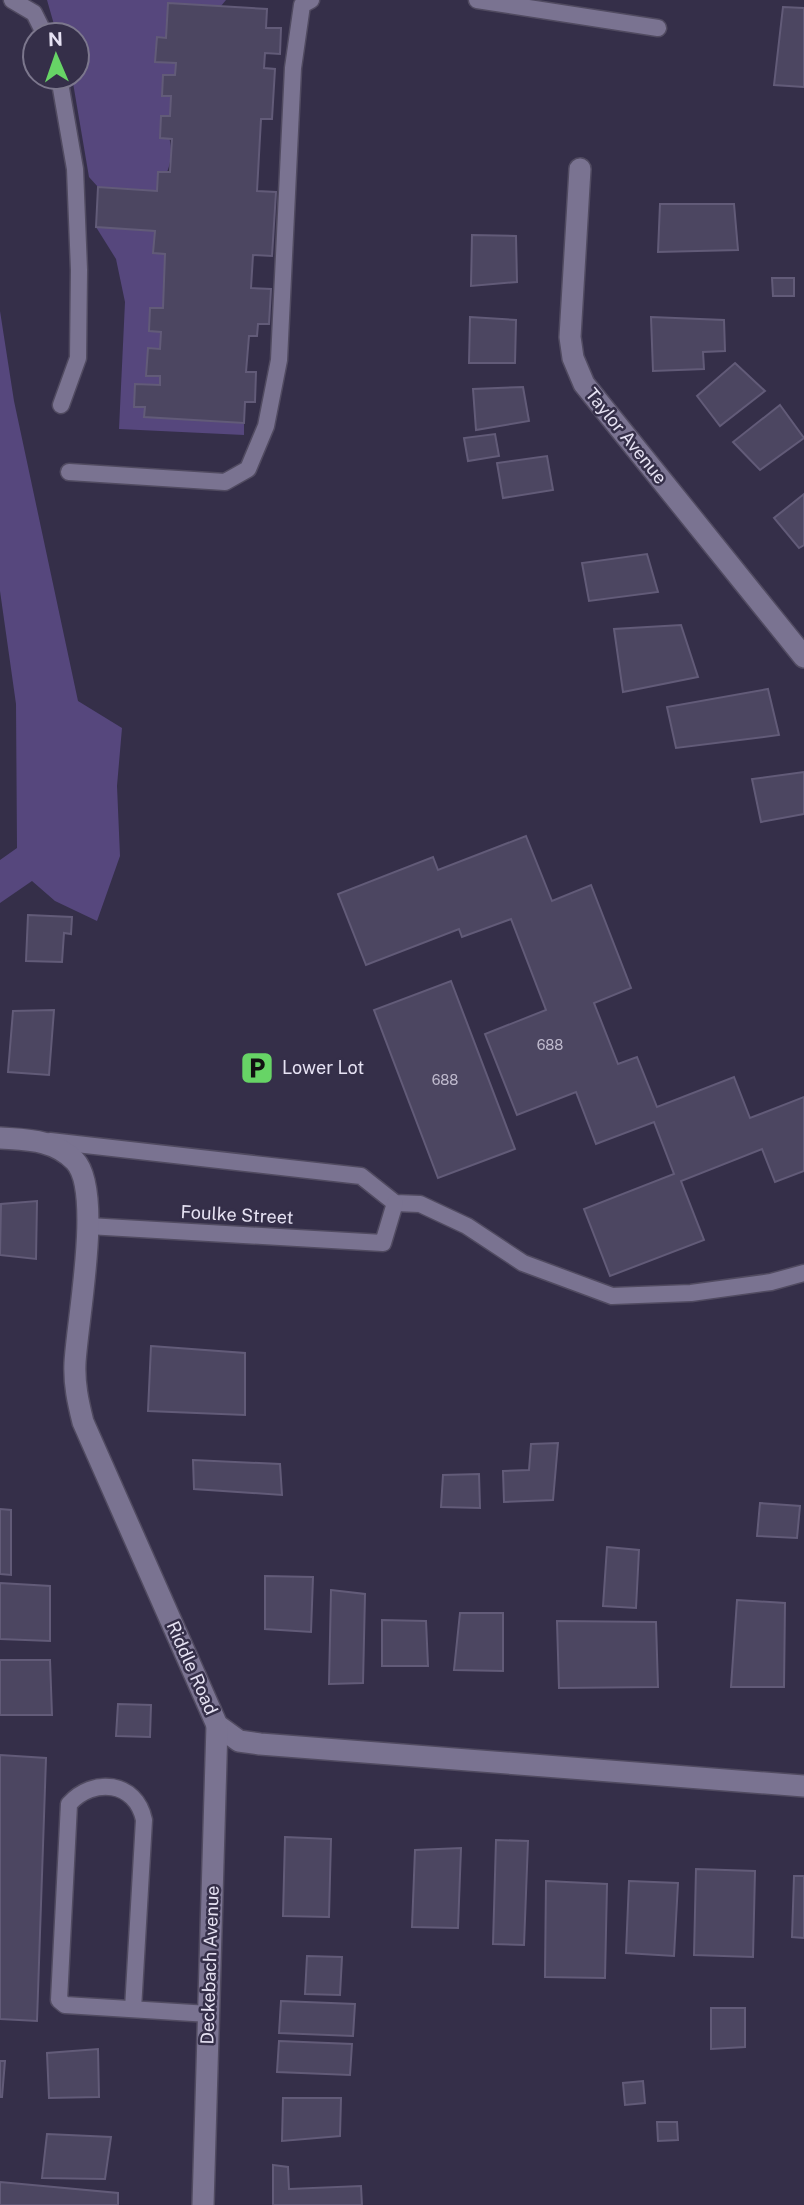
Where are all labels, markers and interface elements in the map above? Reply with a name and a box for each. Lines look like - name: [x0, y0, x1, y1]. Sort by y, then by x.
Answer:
- north arrow: [21, 21, 91, 91]
- text: N: [48, 28, 63, 50]
- street label: Taylor Avenue: [581, 383, 671, 488]
- house number: 688: [537, 1037, 563, 1053]
- parking icon: Lower Lot: [238, 1049, 276, 1087]
- place label: Lower Lot: [282, 1057, 364, 1078]
- house number: 688: [432, 1072, 458, 1088]
- street label: Foulke Street: [180, 1201, 294, 1228]
- street label: Riddle Road: [162, 1618, 222, 1718]
- street label: Deckebach Avenue: [196, 1885, 223, 2045]

